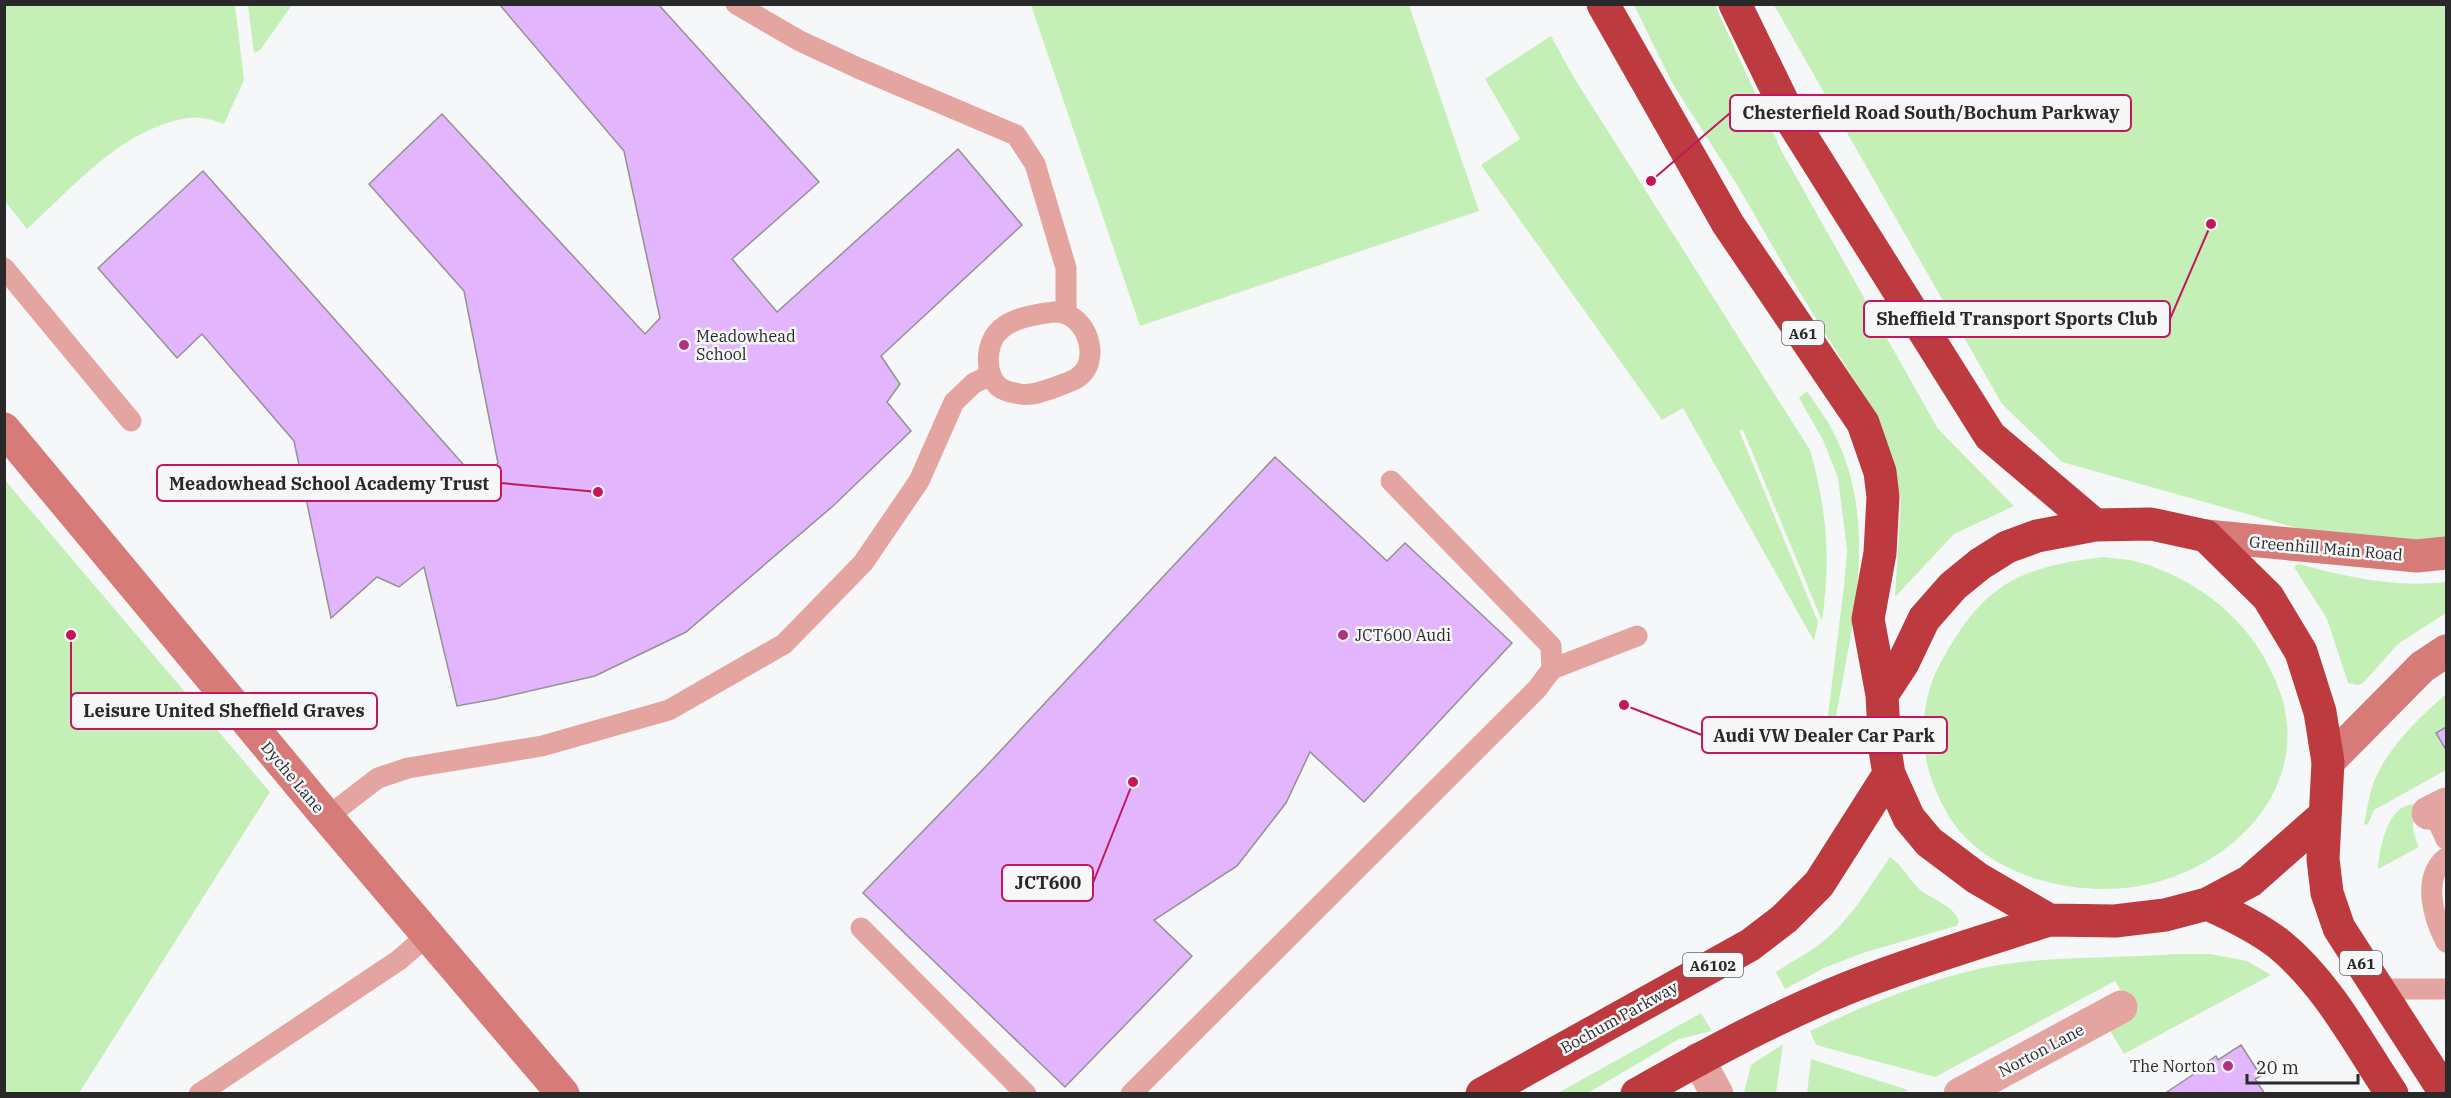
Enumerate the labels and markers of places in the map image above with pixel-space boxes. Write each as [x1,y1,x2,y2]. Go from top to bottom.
callout: Chesterfield Road South/Bochum Parkway [1730,95,2131,131]
callout: Sheffield Transport Sports Club [1864,301,2170,337]
place label: Meadowhead School [696,326,796,364]
marker: Meadowhead School [677,338,691,352]
callout: Meadowhead School Academy Trust [157,465,501,501]
place label: JCT600 Audi [1355,625,1451,645]
marker: JCT600 Audi [1336,628,1350,642]
callout: Leisure United Sheffield Graves [71,693,377,729]
callout: Audi VW Dealer Car Park [1702,717,1947,753]
callout: JCT600 [1002,865,1093,901]
place label: The Norton [2130,1056,2216,1076]
marker: The Norton [2221,1059,2235,1073]

